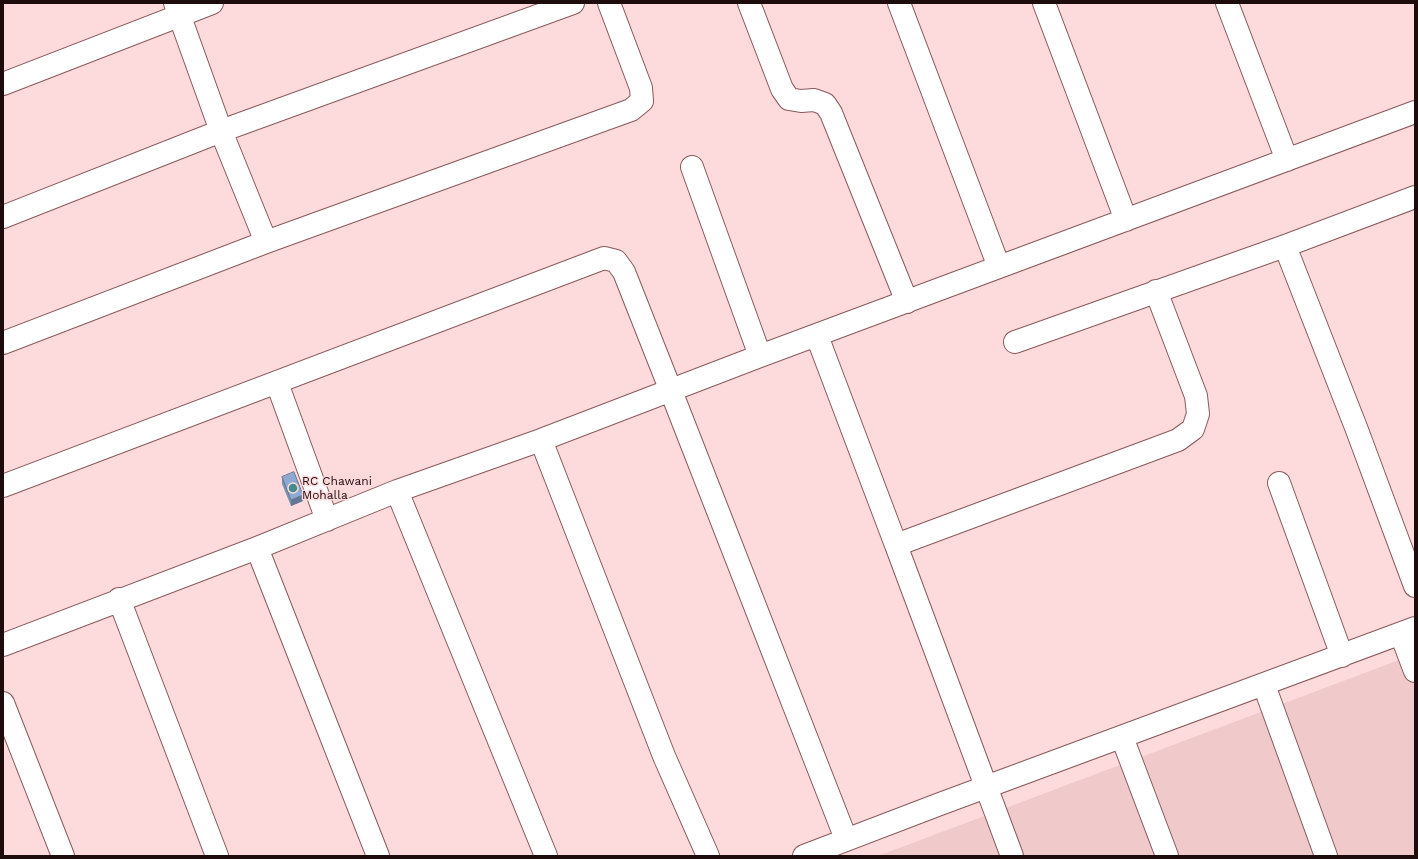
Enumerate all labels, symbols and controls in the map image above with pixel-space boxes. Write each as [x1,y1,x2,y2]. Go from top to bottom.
place label: RC Chawani Mohalla [302,474,372,502]
marker: RC Chawani Mohalla [287,482,299,494]

